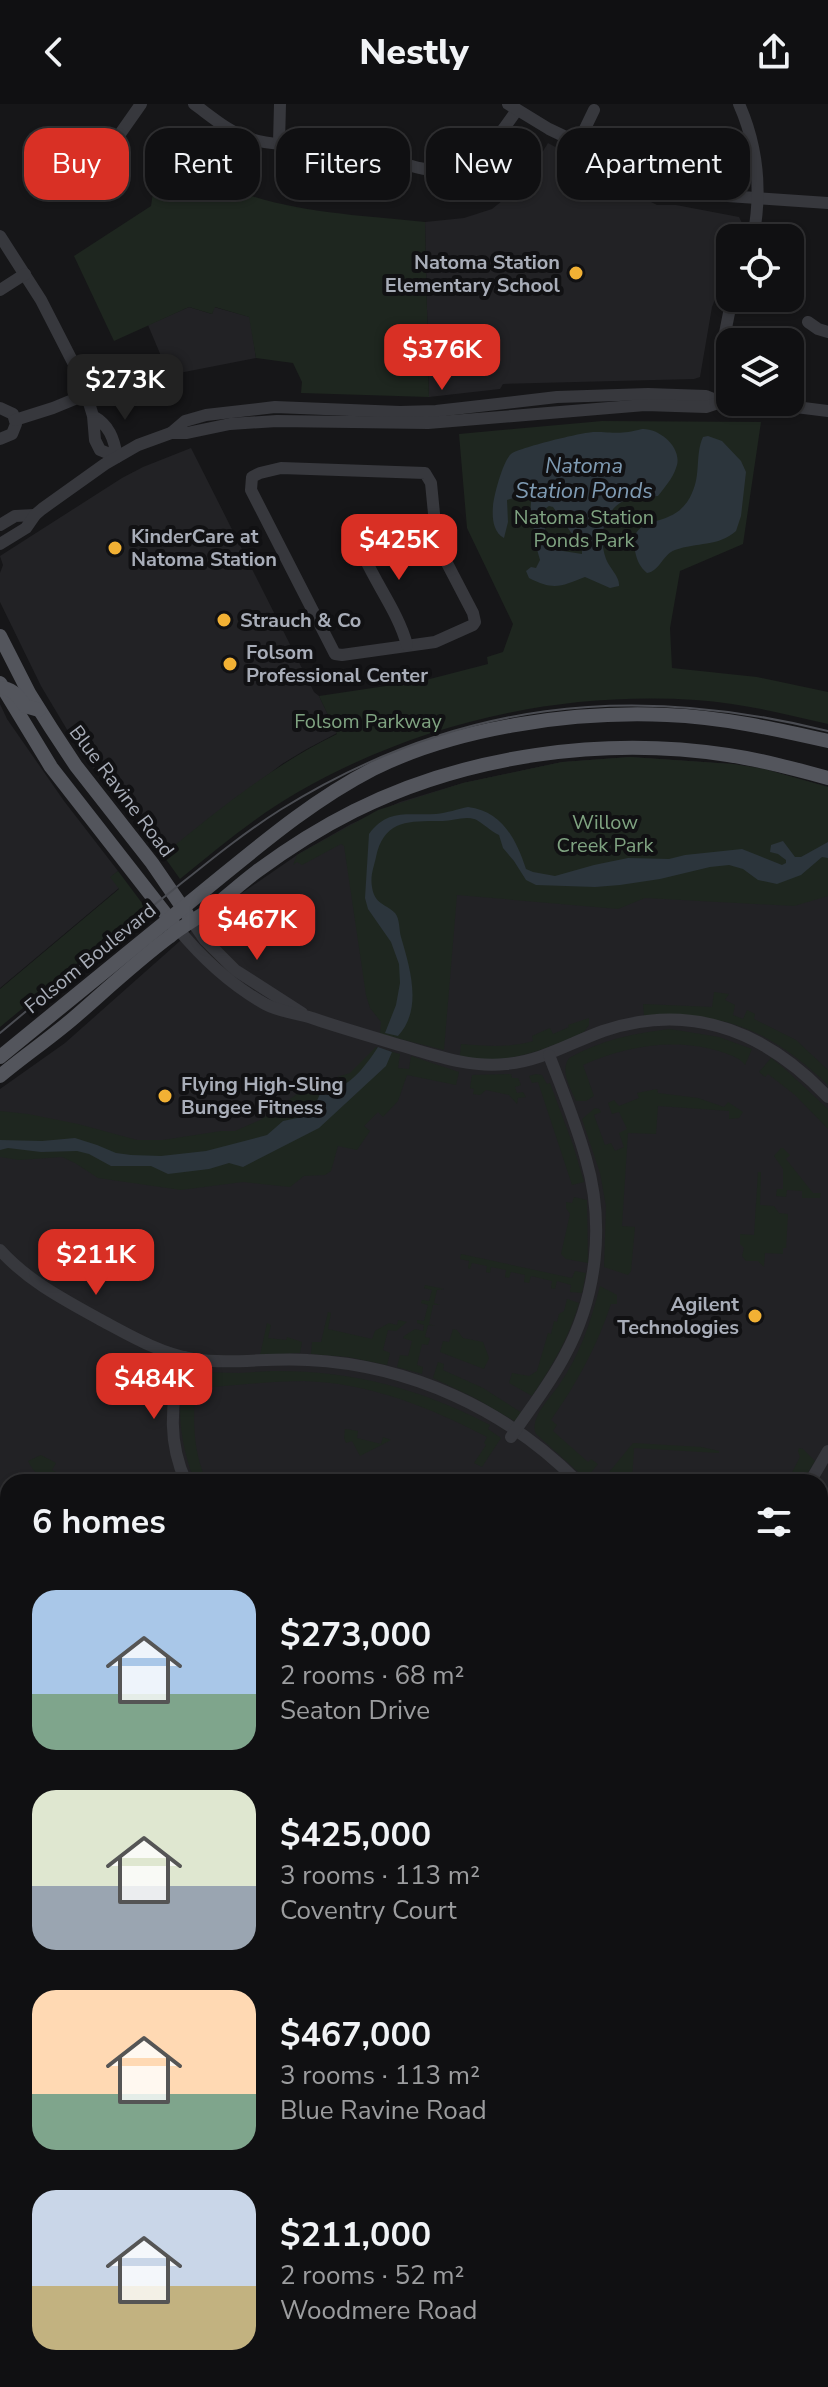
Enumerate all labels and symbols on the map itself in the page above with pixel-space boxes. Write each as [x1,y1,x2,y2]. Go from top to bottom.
place label: Natoma Station Elementary School [385,249,561,299]
marker: Natoma Station Elementary School [567,264,585,282]
pin: $376K [386,324,498,392]
pin: $273K [69,354,181,422]
water label: Natoma Station Ponds [515,451,653,506]
park label: Natoma Station Ponds Park [514,504,654,554]
pin: $425K [343,514,455,582]
place label: KinderCare at Natoma Station [131,523,277,573]
marker: KinderCare at Natoma Station [106,539,124,557]
place label: Strauch & Co [240,607,361,634]
marker: Strauch & Co [215,611,233,629]
place label: Folsom Professional Center [246,639,428,689]
marker: Folsom Professional Center [221,655,239,673]
park label: Folsom Parkway [294,708,442,735]
street label: Blue Ravine Road [63,720,180,863]
park label: Willow Creek Park [557,809,654,859]
pin: $467K [201,894,313,962]
street label: Folsom Boulevard [19,897,162,1020]
place label: Flying High-Sling Bungee Fitness [181,1071,344,1121]
marker: Flying High-Sling Bungee Fitness [156,1087,174,1105]
pin: $211K [40,1229,152,1297]
place label: Agilent Technologies [617,1291,739,1341]
marker: Agilent Technologies [746,1307,764,1325]
pin: $484K [98,1353,210,1421]

